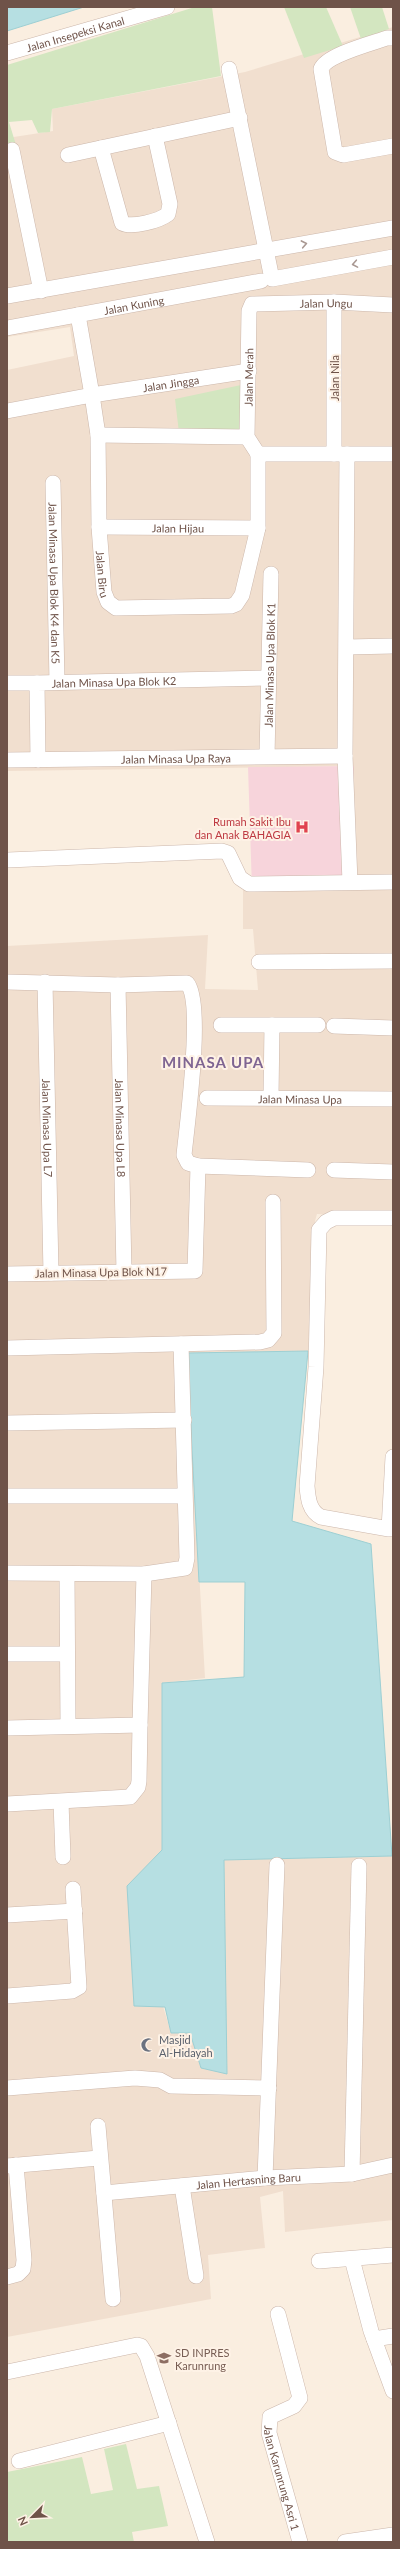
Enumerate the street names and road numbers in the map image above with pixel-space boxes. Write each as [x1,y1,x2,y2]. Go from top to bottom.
street label: Jalan Insepeksi Kanal [25,13,126,54]
street label: Jalan Kuning [103,293,165,316]
street label: Jalan Ungu [299,295,353,309]
street label: Jalan Merah [241,348,255,407]
street label: Jalan Nila [328,355,341,401]
street label: Jalan Jingga [142,372,200,394]
street label: Jalan Minasa Upa Blok K4 dan K5 [47,502,63,664]
street label: Jalan Hijau [152,521,204,534]
street label: Jalan Biru [94,550,112,599]
street label: Jalan Minasa Upa Blok K1 [261,602,277,728]
street label: Jalan Minasa Upa Blok K2 [51,673,176,689]
street label: Jalan Minasa Upa Raya [121,751,231,765]
street label: Jalan Minasa Upa L7 [40,1078,56,1178]
street label: Jalan Minasa Upa L8 [113,1078,129,1178]
street label: Jalan Minasa Upa [258,1092,342,1105]
street label: Jalan Minasa Upa Blok N17 [35,1264,167,1280]
street label: Jalan Hertasning Baru [195,2170,301,2191]
street label: Jalan Karunrung Asri 1 [262,2425,303,2532]

